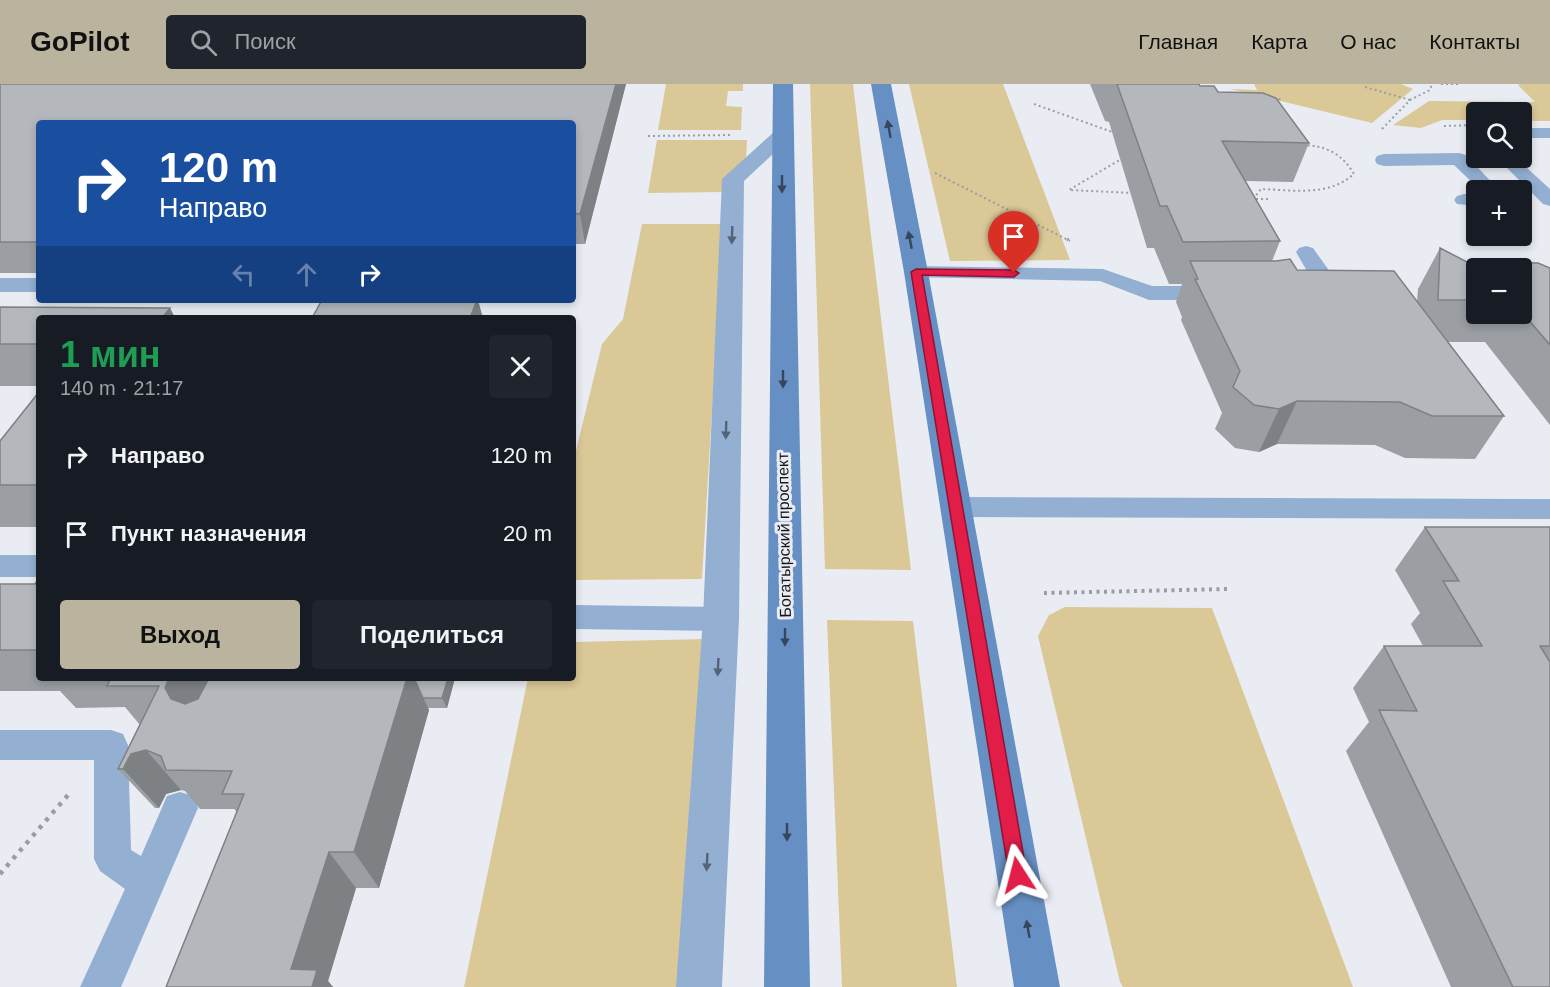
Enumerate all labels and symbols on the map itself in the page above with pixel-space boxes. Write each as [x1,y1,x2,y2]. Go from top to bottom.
one-way arrow [884,119,893,138]
one-way arrow [777,175,787,194]
pin [988,211,1039,273]
one-way arrow [727,226,736,245]
one-way arrow [905,231,914,250]
one-way arrow [778,370,788,389]
one-way arrow [721,421,730,440]
street label: Богатырский проспект [774,452,794,618]
one-way arrow [780,628,790,647]
one-way arrow [713,657,723,676]
one-way arrow [782,823,791,842]
position arrow [986,843,1050,907]
one-way arrow [702,852,711,871]
one-way arrow [1023,920,1032,939]

